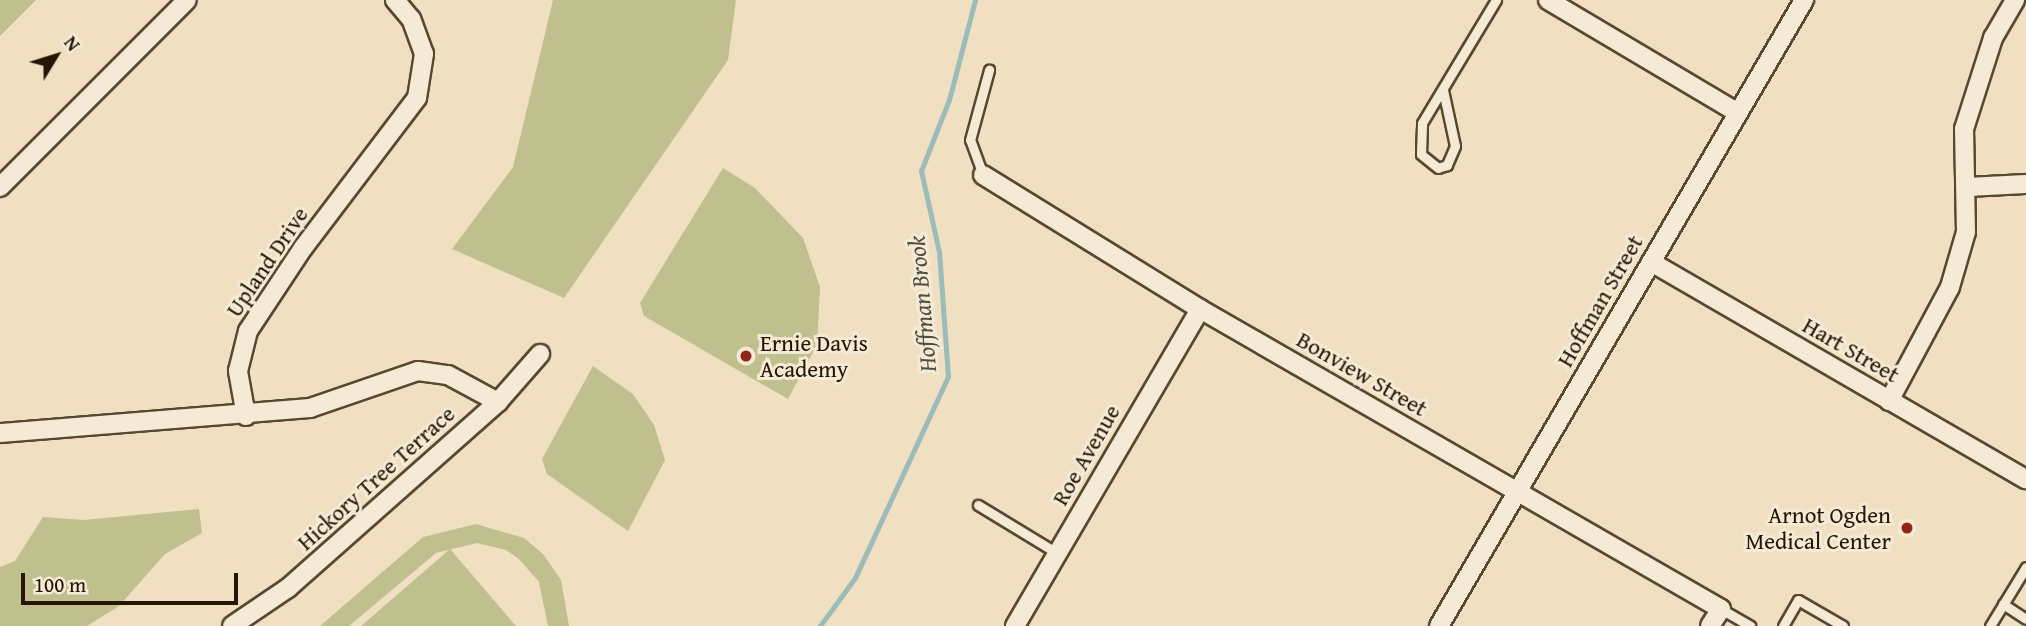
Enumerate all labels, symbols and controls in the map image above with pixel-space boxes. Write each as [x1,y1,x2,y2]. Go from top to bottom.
north arrow [21,21,91,91]
text: N [58,29,87,57]
street label: Upland Drive [220,202,314,322]
street label: Hoffman Street [1551,230,1649,372]
water label: Hoffman Brook [902,235,942,373]
street label: Hart Street [1798,311,1904,389]
street label: Bonview Street [1292,326,1432,422]
place label: Ernie Davis Academy [760,329,868,383]
marker: Ernie Davis Academy [738,348,754,364]
street label: Hickory Tree Terrace [291,400,461,556]
street label: Roe Avenue [1046,400,1126,510]
place label: Arnot Ogden Medical Center [1745,501,1891,555]
marker: Arnot Ogden Medical Center [1897,518,1917,538]
scale bar [24,560,242,604]
text: 100 m [34,569,86,600]

